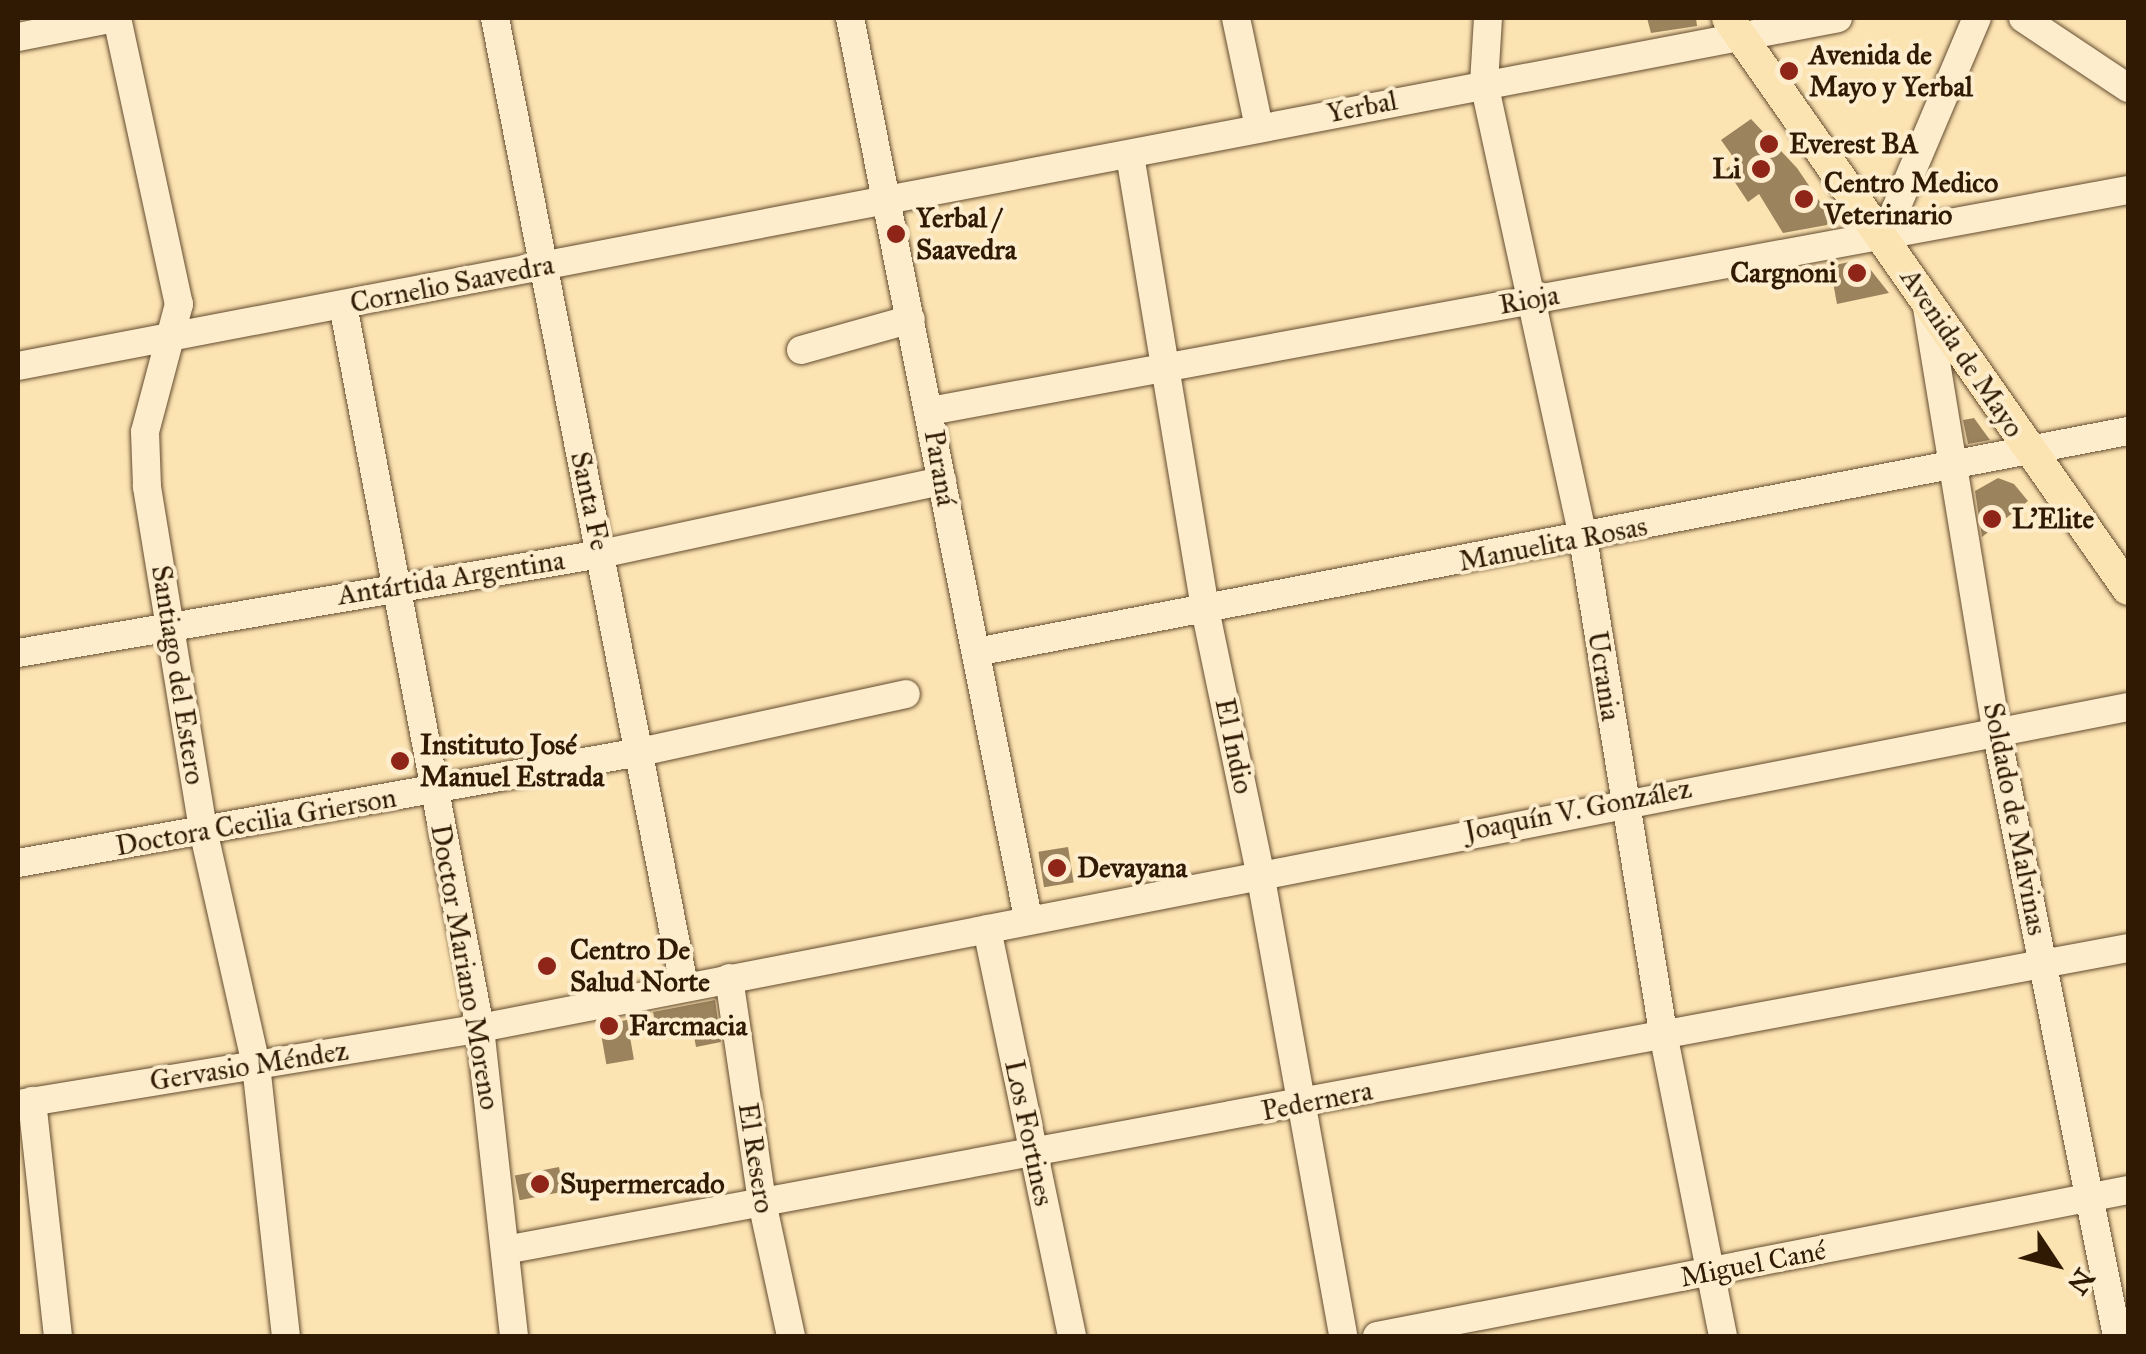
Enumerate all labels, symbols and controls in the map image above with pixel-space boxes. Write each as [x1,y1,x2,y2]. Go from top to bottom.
place label: Avenida de Mayo y Yerbal [1809,38,1973,104]
marker: Avenida de Mayo y Yerbal [1778,60,1800,82]
street label: Yerbal [1324,84,1400,130]
place label: Everest BA [1789,127,1919,161]
marker: Everest BA [1758,133,1780,155]
place label: Li [1713,152,1741,186]
marker: Li [1750,158,1772,180]
place label: Centro Medico Veterinario [1824,166,1998,232]
marker: Centro Medico Veterinario [1793,188,1815,210]
place label: Yerbal / Saavedra [916,201,1017,267]
marker: Yerbal / Saavedra [885,223,907,245]
street label: Cornelio Saavedra [347,248,557,320]
place label: Cargnoni [1730,256,1837,290]
marker: Cargnoni [1846,262,1868,284]
street label: Avenida de Mayo [1893,262,2031,444]
street label: Rioja [1496,278,1562,322]
street label: Paraná [917,427,963,509]
street label: Santa Fe [563,449,617,553]
place label: L'Elite [2012,502,2094,536]
marker: L'Elite [1981,508,2003,530]
street label: Manuelita Rosas [1456,509,1650,579]
street label: Antártida Argentina [335,543,567,613]
street label: Santiago del Estero [144,563,212,787]
street label: Ucrania [1580,629,1628,723]
street label: El Indio [1208,695,1260,797]
street label: Soldado de Malvinas [1976,700,2054,938]
place label: Instituto José Manuel Estrada [420,728,604,794]
marker: Instituto José Manuel Estrada [389,750,411,772]
street label: Joaquín V. González [1462,772,1694,848]
street label: Doctora Cecilia Grierson [113,781,399,863]
street label: Doctor Mariano Moreno [423,822,507,1112]
place label: Devayana [1077,851,1187,885]
marker: Devayana [1046,857,1068,879]
place label: Centro De Salud Norte [570,933,710,999]
marker: Centro De Salud Norte [534,953,560,979]
place label: Farcmacia [629,1009,747,1043]
marker: Farcmacia [598,1015,620,1037]
street label: Gervasio Méndez [147,1034,351,1098]
street label: Los Fortines [997,1057,1061,1209]
street label: Pedernera [1259,1074,1375,1128]
street label: El Resero [731,1100,781,1216]
place label: Supermercado [560,1167,725,1201]
marker: Supermercado [529,1173,551,1195]
north arrow [2006,1214,2106,1314]
street label: Miguel Cané [1677,1233,1829,1295]
text: N [2060,1262,2102,1301]

